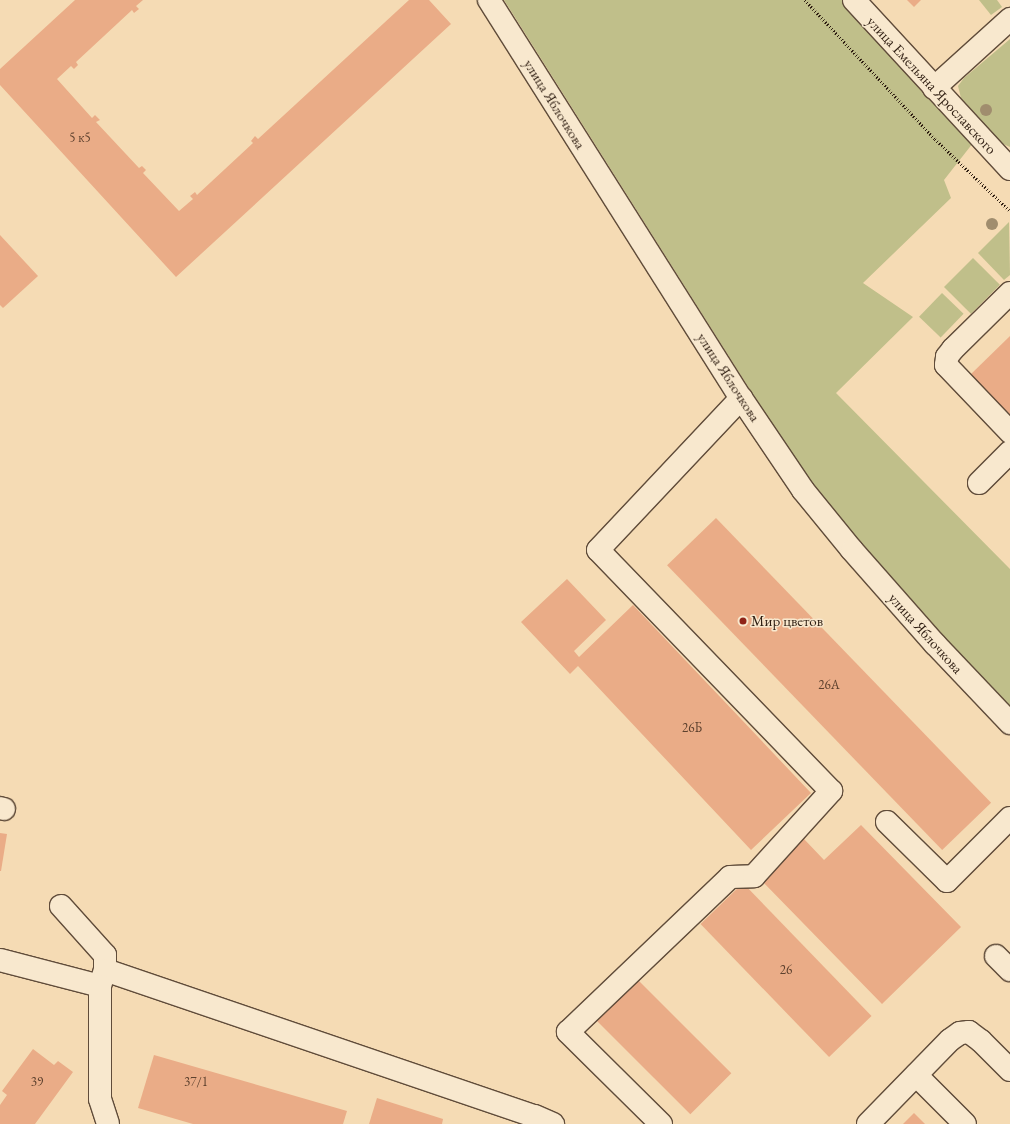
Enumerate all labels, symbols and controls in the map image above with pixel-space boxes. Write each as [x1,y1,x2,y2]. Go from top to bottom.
street label: улица Емельяна Ярославского [863,12,1001,158]
street label: улица Яблочкова [520,56,590,152]
house number: 5 к5 [69,130,91,146]
street label: улица Яблочкова [694,329,764,425]
street label: улица Яблочкова [885,589,967,677]
place label: Мир цветов [751,612,823,630]
marker: Мир цветов [738,616,748,626]
house number: 26А [818,677,840,693]
house number: 26Б [682,720,702,736]
house number: 26 [780,962,792,978]
house number: 39 [31,1074,43,1090]
house number: 37/1 [184,1074,208,1090]

